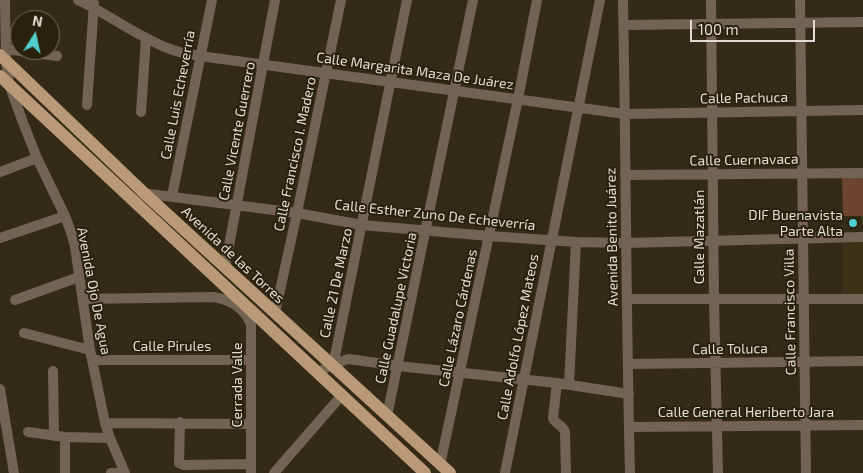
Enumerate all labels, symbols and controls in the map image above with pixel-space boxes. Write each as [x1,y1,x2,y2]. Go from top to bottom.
north arrow [10,10,60,60]
scale bar [693,10,818,42]
text: N [31,11,44,30]
text: 100 m [698,20,739,38]
street label: Calle Luis Echeverría [157,29,199,161]
street label: Calle Margarita Maza De Juárez [315,49,515,93]
street label: Calle Vicente Guerrero [215,60,259,202]
street label: Calle Francisco I. Madero [270,75,320,233]
street label: Calle Pachuca [700,89,788,107]
street label: Calle Cuernavaca [689,151,799,169]
street label: Avenida Benito Juárez [602,168,622,306]
street label: Calle Mazatlán [691,190,707,284]
street label: Calle Esther Zuno De Echeverría [334,196,536,234]
street label: Avenida de las Torres [178,203,288,307]
place label: DIF Buenavista Parte Alta [748,207,843,240]
marker: DIF Buenavista Parte Alta [847,217,859,229]
street label: Avenida Ojo De Agua [73,226,115,356]
street label: Calle 21 De Marzo [316,227,356,339]
street label: Calle Guadalupe Victoria [372,231,420,385]
street label: Calle Lázaro Cárdenas [435,248,481,388]
street label: Calle Francisco Villa [780,249,800,375]
street label: Calle Adolfo López Mateos [494,253,542,421]
street label: Calle Pirules [133,338,211,354]
street label: Calle Toluca [692,340,768,358]
street label: Cerrada Valle [229,343,245,427]
street label: Calle General Heriberto Jara [658,404,834,420]

